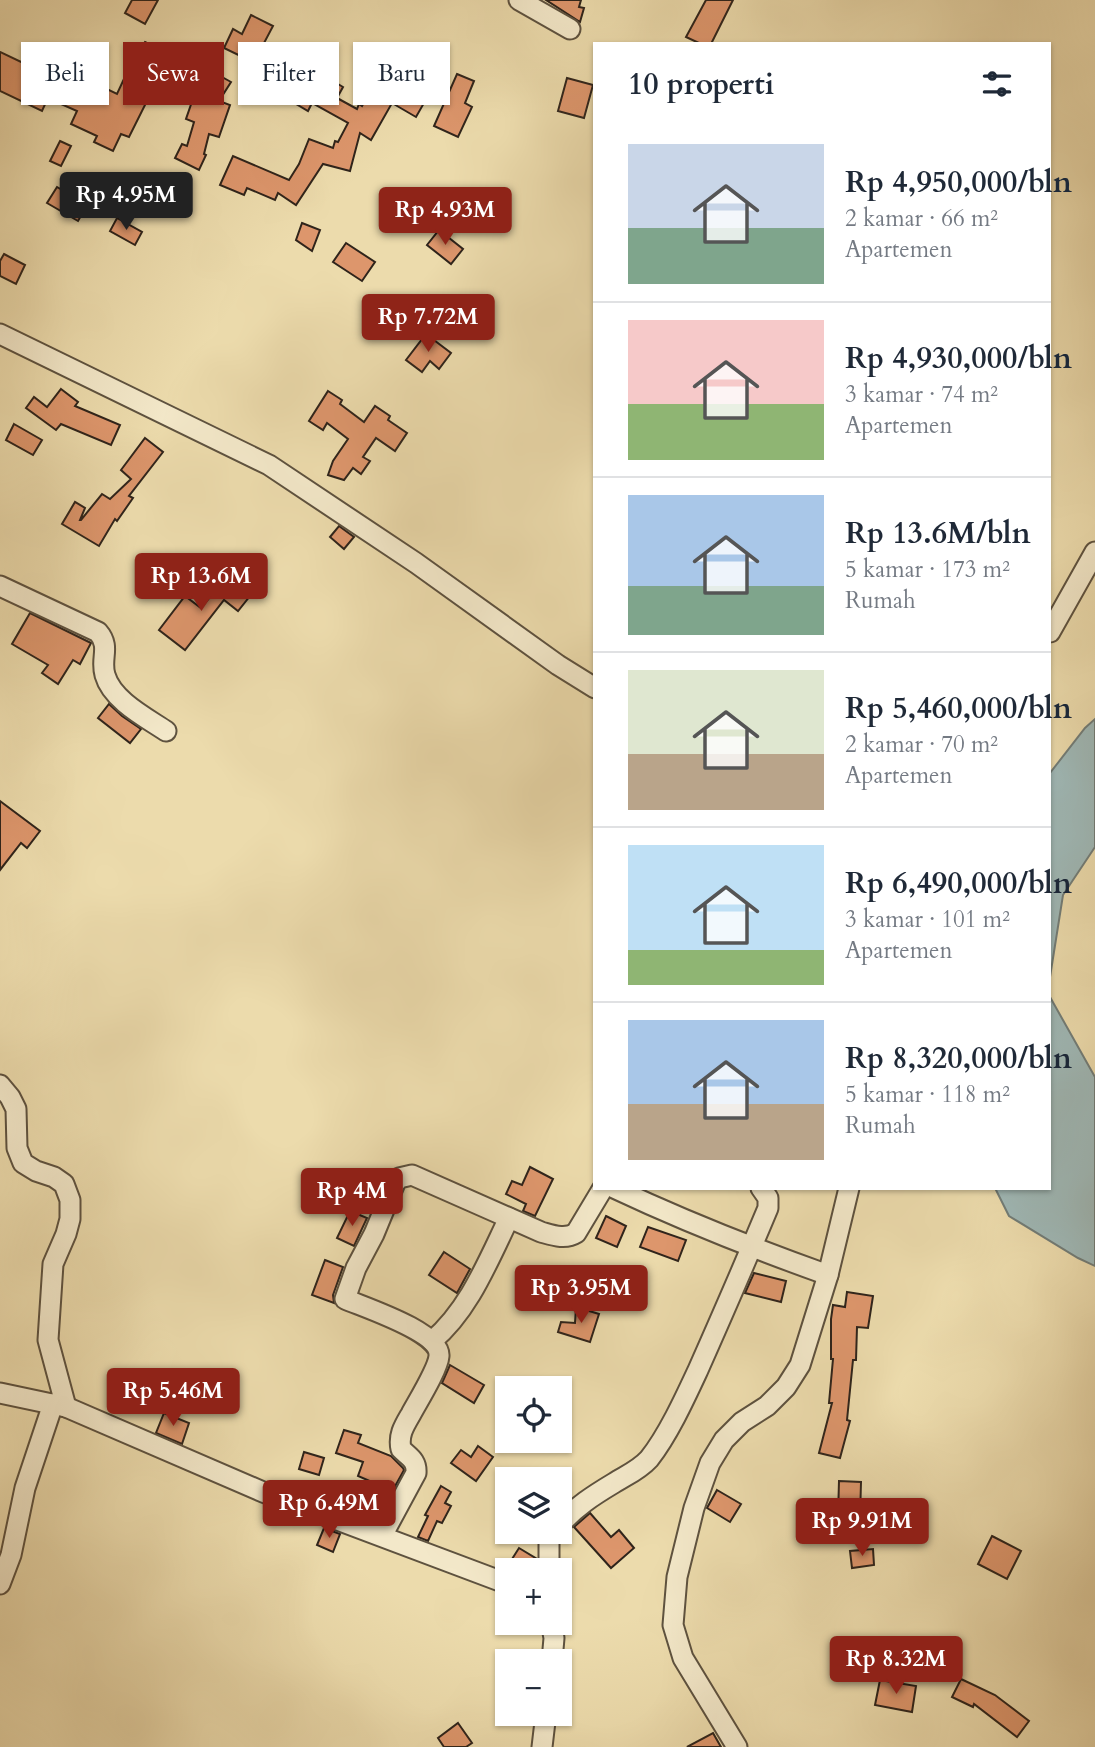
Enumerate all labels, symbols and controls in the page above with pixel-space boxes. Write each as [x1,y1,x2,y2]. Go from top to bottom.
chip: Beli [21,42,109,105]
chip: Sewa [123,42,224,105]
chip: Filter [238,42,339,105]
chip: Baru [353,42,450,105]
text: 10 properti [628,64,774,105]
icon: filters [978,65,1016,103]
text: Rp 4,950,000/bln [845,162,1072,203]
icon: home [684,172,768,256]
pin: Rp 4.95M [54,173,198,232]
text: Rp 4.95M [76,179,176,210]
pin: Rp 4.93M [373,188,517,247]
text: Rp 4.93M [395,194,495,225]
text: 2 kamar · 66 m² [845,203,998,234]
text: Apartemen [845,234,953,265]
pin: Rp 7.72M [356,294,500,354]
text: Rp 7.72M [378,301,478,332]
text: Rp 4,930,000/bln [845,338,1072,379]
icon: home [684,348,768,432]
text: 3 kamar · 74 m² [845,379,998,410]
text: Apartemen [845,410,953,441]
text: Rp 13.6M/bln [845,513,1031,554]
icon: home [684,523,768,607]
pin: Rp 13.6M [129,554,273,613]
text: 5 kamar · 173 m² [845,554,1010,585]
text: Rp 13.6M [151,560,251,591]
text: Rumah [845,585,916,616]
text: Rp 5,460,000/bln [845,688,1072,729]
icon: home [684,698,768,782]
text: 2 kamar · 70 m² [845,729,998,760]
text: Apartemen [845,760,953,791]
text: Rp 6,490,000/bln [845,863,1072,904]
icon: home [684,873,768,957]
text: 3 kamar · 101 m² [845,904,1010,935]
text: Apartemen [845,935,953,966]
text: Rp 8,320,000/bln [845,1038,1072,1079]
icon: home [684,1048,768,1132]
text: 5 kamar · 118 m² [845,1079,1010,1110]
text: Rumah [845,1110,916,1141]
pin: Rp 4M [303,1168,401,1228]
text: Rp 4M [317,1175,387,1206]
pin: Rp 3.95M [509,1266,653,1325]
text: Rp 3.95M [531,1272,631,1303]
pin: Rp 5.46M [101,1368,245,1428]
text: Rp 5.46M [123,1375,223,1406]
map controls [495,1376,572,1726]
button: locate [495,1376,572,1453]
button: layers [495,1467,572,1544]
pin: Rp 6.49M [257,1480,401,1540]
text: Rp 6.49M [279,1487,379,1518]
pin: Rp 9.91M [790,1498,934,1558]
text: Rp 9.91M [812,1505,912,1536]
button: + [495,1558,572,1635]
pin: Rp 8.32M [824,1636,968,1696]
text: Rp 8.32M [846,1643,946,1674]
button: − [495,1649,572,1726]

